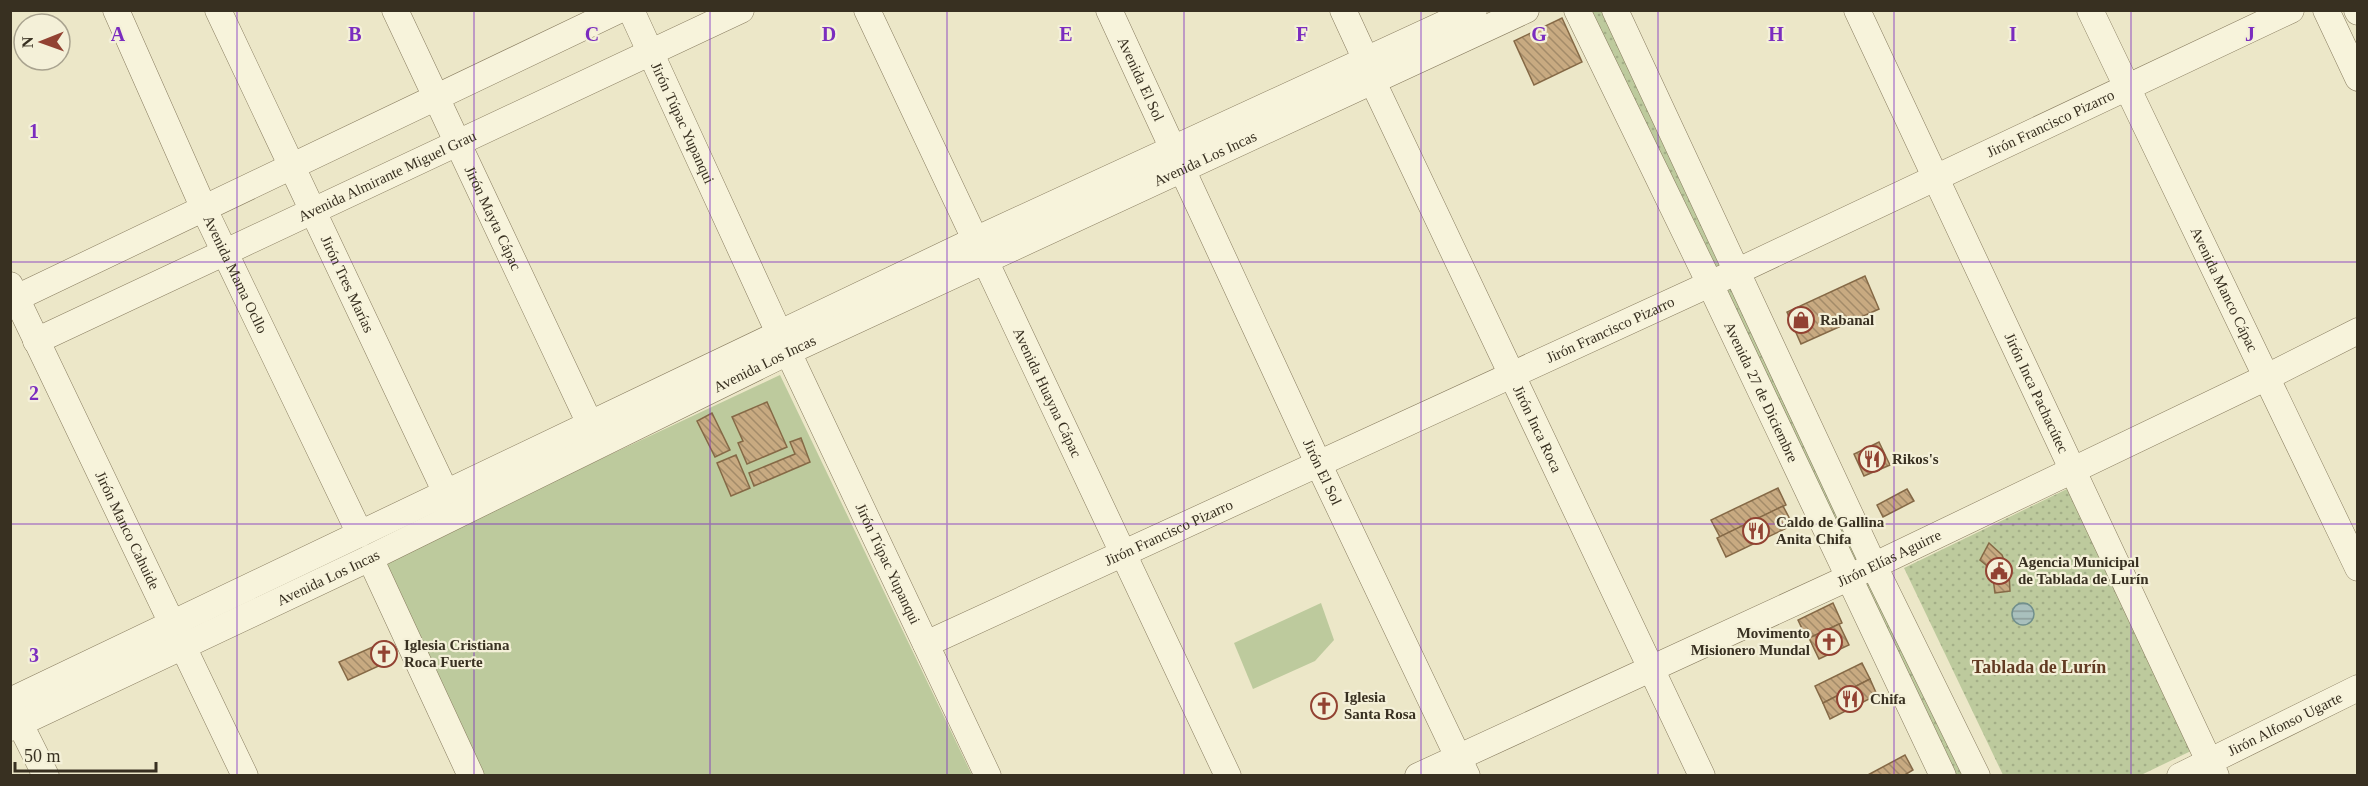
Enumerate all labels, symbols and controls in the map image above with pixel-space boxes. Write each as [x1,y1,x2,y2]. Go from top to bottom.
north arrow [12,12,72,72]
text: A [111,23,126,45]
text: B [348,23,362,45]
text: C [585,23,599,45]
text: D [822,23,836,45]
text: E [1059,23,1073,45]
text: F [1296,23,1308,45]
text: G [1531,23,1547,45]
text: H [1768,23,1784,45]
text: I [2009,23,2017,45]
text: J [2245,23,2255,45]
street label: Avenida El Sol [1115,35,1167,124]
text: N [19,36,36,48]
street label: Jirón Túpac Yupanqui [648,60,717,186]
street label: Jirón Francisco Pizarro [1984,87,2117,161]
text: 1 [29,120,39,142]
street label: Avenida Almirante Miguel Grau [296,127,479,225]
street label: Avenida Los Incas [1151,128,1259,189]
street label: Jirón Mayta Cápac [462,163,525,273]
street label: Avenida Mama Ocllo [200,213,270,336]
street label: Avenida Manco Cápac [2187,224,2261,355]
street label: Jirón Tres Marías [318,233,377,335]
street label: Jirón Francisco Pizarro [1544,293,1677,366]
shop icon: Rabanal [1786,305,1816,335]
place label: Rabanal [1820,312,1874,328]
street label: Avenida 27 de Diciembre [1721,319,1801,465]
street label: Avenida Huayna Cápac [1010,325,1085,460]
street label: Jirón Inca Pachacútec [2001,330,2072,456]
street label: Avenida Los Incas [711,332,818,395]
text: 2 [29,382,39,404]
street label: Jirón Inca Roca [1510,383,1565,475]
street label: Jirón El Sol [1300,437,1345,508]
restaurant icon: Rikos's [1857,444,1887,474]
place label: Rikos's [1892,451,1939,467]
street label: Jirón Manco Cahuide [92,469,163,592]
street label: Jirón Francisco Pizarro [1102,496,1235,569]
street label: Jirón Túpac Yupanqui [852,501,923,627]
place label: Caldo de Gallina Anita Chifa [1776,514,1885,547]
restaurant icon: Caldo de Gallina Anita Chifa [1741,516,1771,546]
street label: Jirón Elías Aguirre [1835,526,1944,590]
street label: Avenida Los Incas [274,547,382,609]
place label: Agencia Municipal de Tablada de Lurín [2018,554,2149,587]
public building icon: Agencia Municipal de Tablada de Lurín [1984,556,2014,586]
place label: Movimento Misionero Mundal [1691,625,1810,658]
church icon: Movimento Misionero Mundal [1814,627,1844,657]
place label: Iglesia Cristiana Roca Fuerte [404,637,510,670]
church icon: Iglesia Cristiana Roca Fuerte [369,639,399,669]
text: 3 [29,644,39,666]
district label: Tablada de Lurín [1972,657,2106,677]
restaurant icon: Chifa [1835,684,1865,714]
place label: Iglesia Santa Rosa [1344,689,1417,722]
street label: Jirón Alfonso Ugarte [2225,689,2345,759]
church icon: Iglesia Santa Rosa [1309,691,1339,721]
place label: Chifa [1870,691,1906,707]
scale bar [15,735,156,773]
text: 50 m [24,746,61,766]

